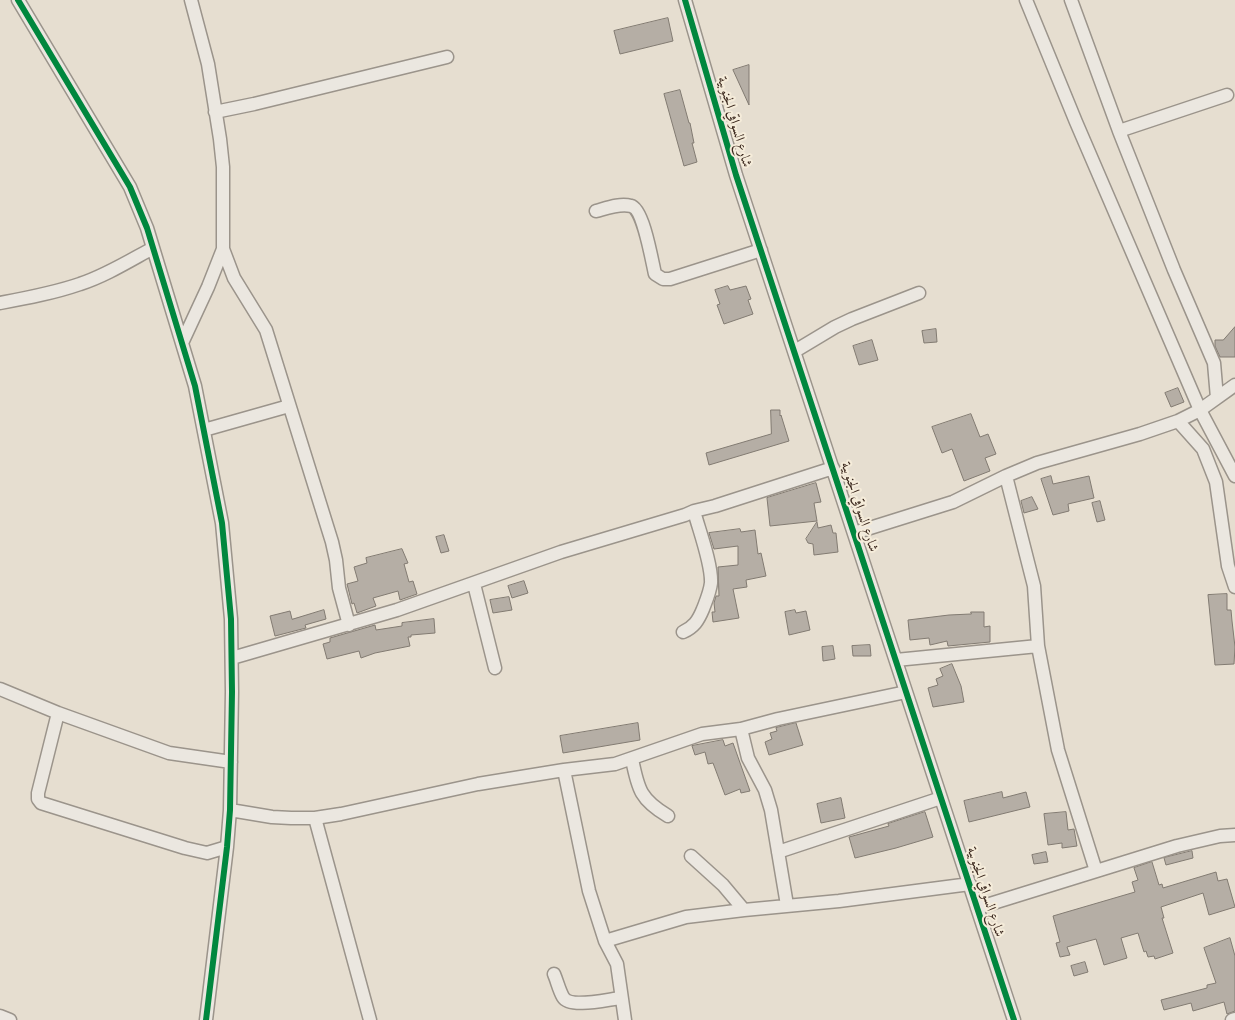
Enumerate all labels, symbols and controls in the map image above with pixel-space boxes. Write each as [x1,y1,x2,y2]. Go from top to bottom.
street label: شارع السواقي الجنوبية [713,75,755,169]
street label: شارع السواقي الجنوبية [837,460,881,554]
street label: شارع السواقي الجنوبية [963,845,1007,939]

